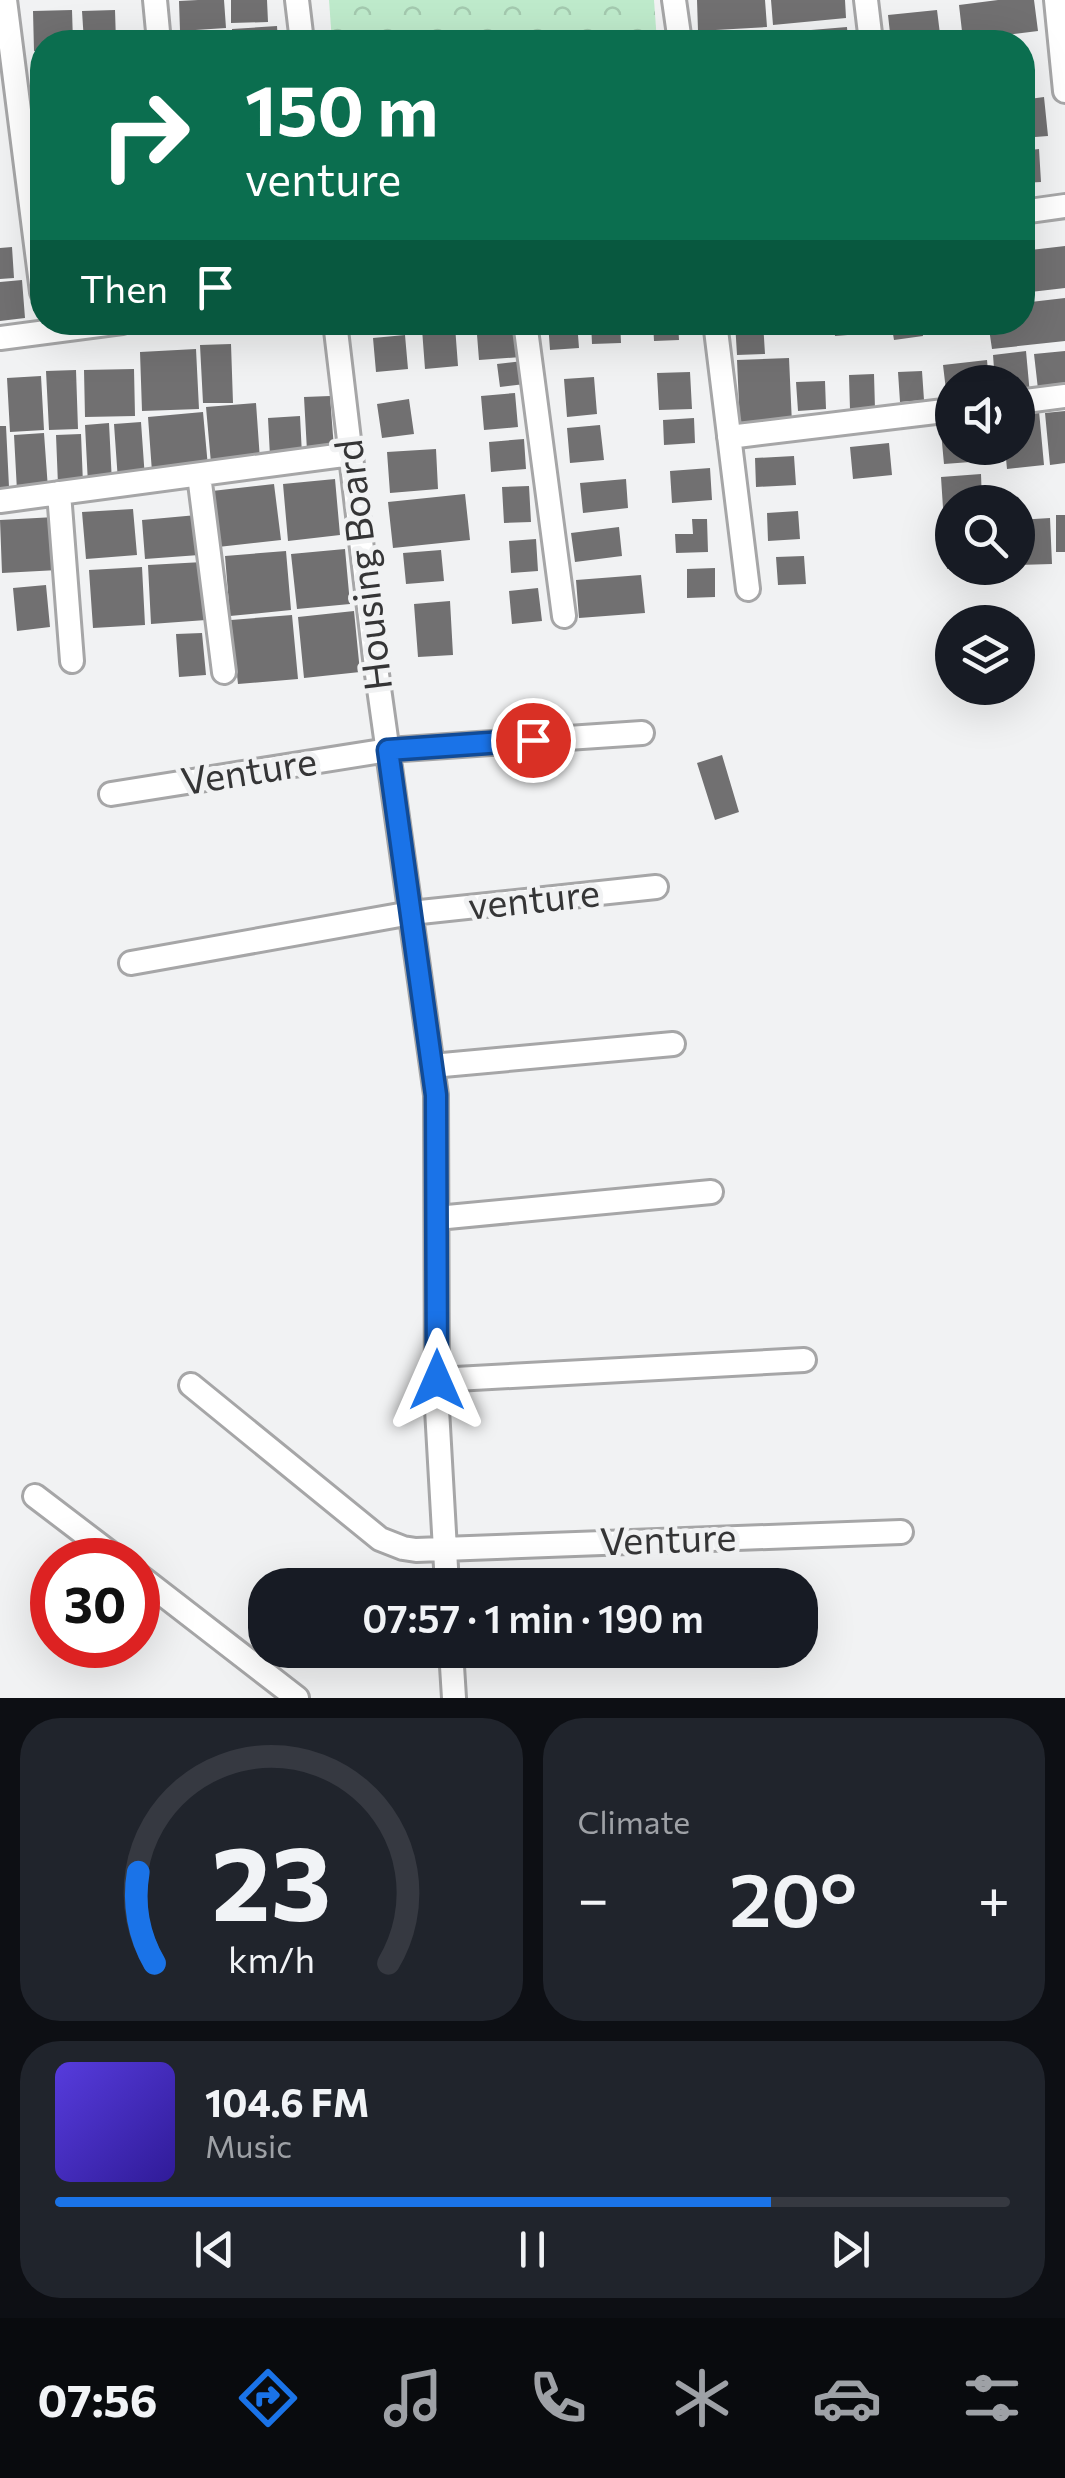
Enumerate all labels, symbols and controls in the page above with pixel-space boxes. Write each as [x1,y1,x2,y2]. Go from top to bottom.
text: 150 m [245,65,438,150]
icon: right [80,70,210,200]
text: venture [245,150,401,205]
icon: arrive [188,260,243,315]
text: Then [80,264,168,311]
map controls [935,365,1035,705]
button: sound [935,365,1035,465]
street label: Housing Board [323,437,400,694]
button: search [935,485,1035,585]
button: layers [935,605,1035,705]
pin [491,698,576,783]
icon: arrive [506,713,561,768]
street label: Venture [177,736,320,803]
street label: venture [466,867,602,928]
position arrow [385,1328,489,1432]
street label: Venture [599,1512,737,1563]
speed limit sign: 30 [30,1538,160,1668]
text: 07:57 · 1 min · 190 m [362,1594,704,1641]
text: Climate [578,1801,690,1841]
text: 23 [211,1815,331,1942]
text: 20° [729,1851,857,1942]
text: − [578,1863,609,1930]
text: + [978,1863,1010,1930]
text: km/h [228,1937,315,1980]
text: 104.6 FM [205,2078,369,2125]
text: Music [205,2125,292,2165]
icon: previous [187,2222,242,2277]
icon: pause [505,2222,560,2277]
icon: next [823,2222,878,2277]
icon: directions [233,2363,303,2433]
icon: music [378,2363,448,2433]
icon: phone [523,2363,593,2433]
icon: climate [667,2363,737,2433]
icon: car [812,2363,882,2433]
icon: filters [957,2363,1027,2433]
text: 07:56 [37,2371,158,2426]

